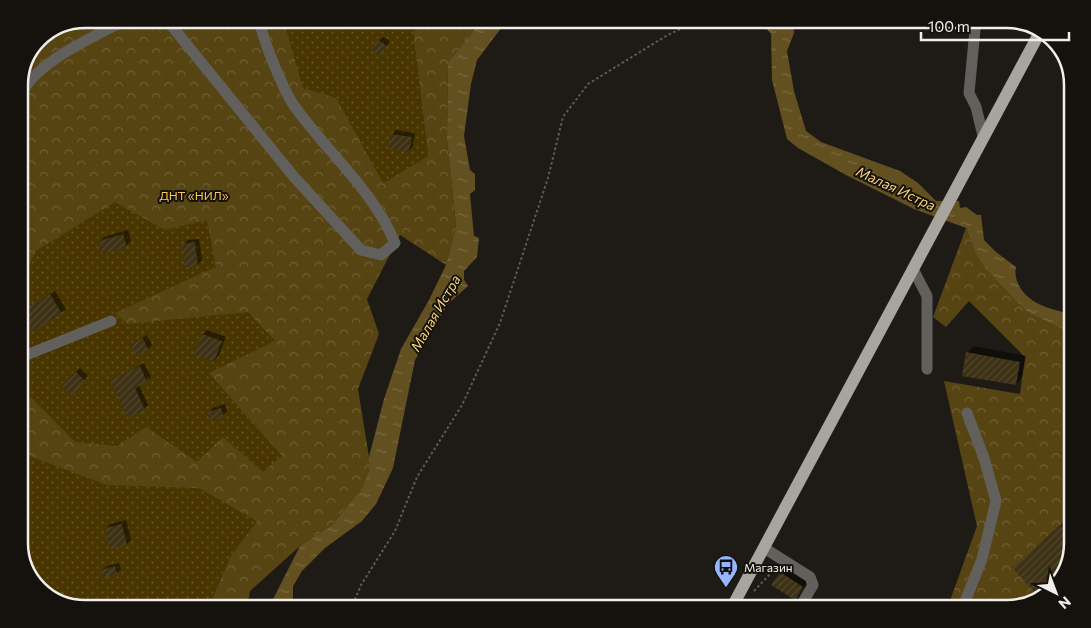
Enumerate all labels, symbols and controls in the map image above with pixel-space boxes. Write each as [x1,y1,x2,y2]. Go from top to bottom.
scale bar [921,10,1068,42]
text: 100 m [928,17,970,35]
water label: Малая Истра [854,162,938,214]
park label: ДНТ «НИЛ» [159,188,229,202]
water label: Малая Истра [406,272,464,354]
bus stop icon: Магазин [713,554,739,588]
place label: Магазин [744,560,793,574]
north arrow [1031,568,1081,618]
text: N [1055,593,1075,613]

